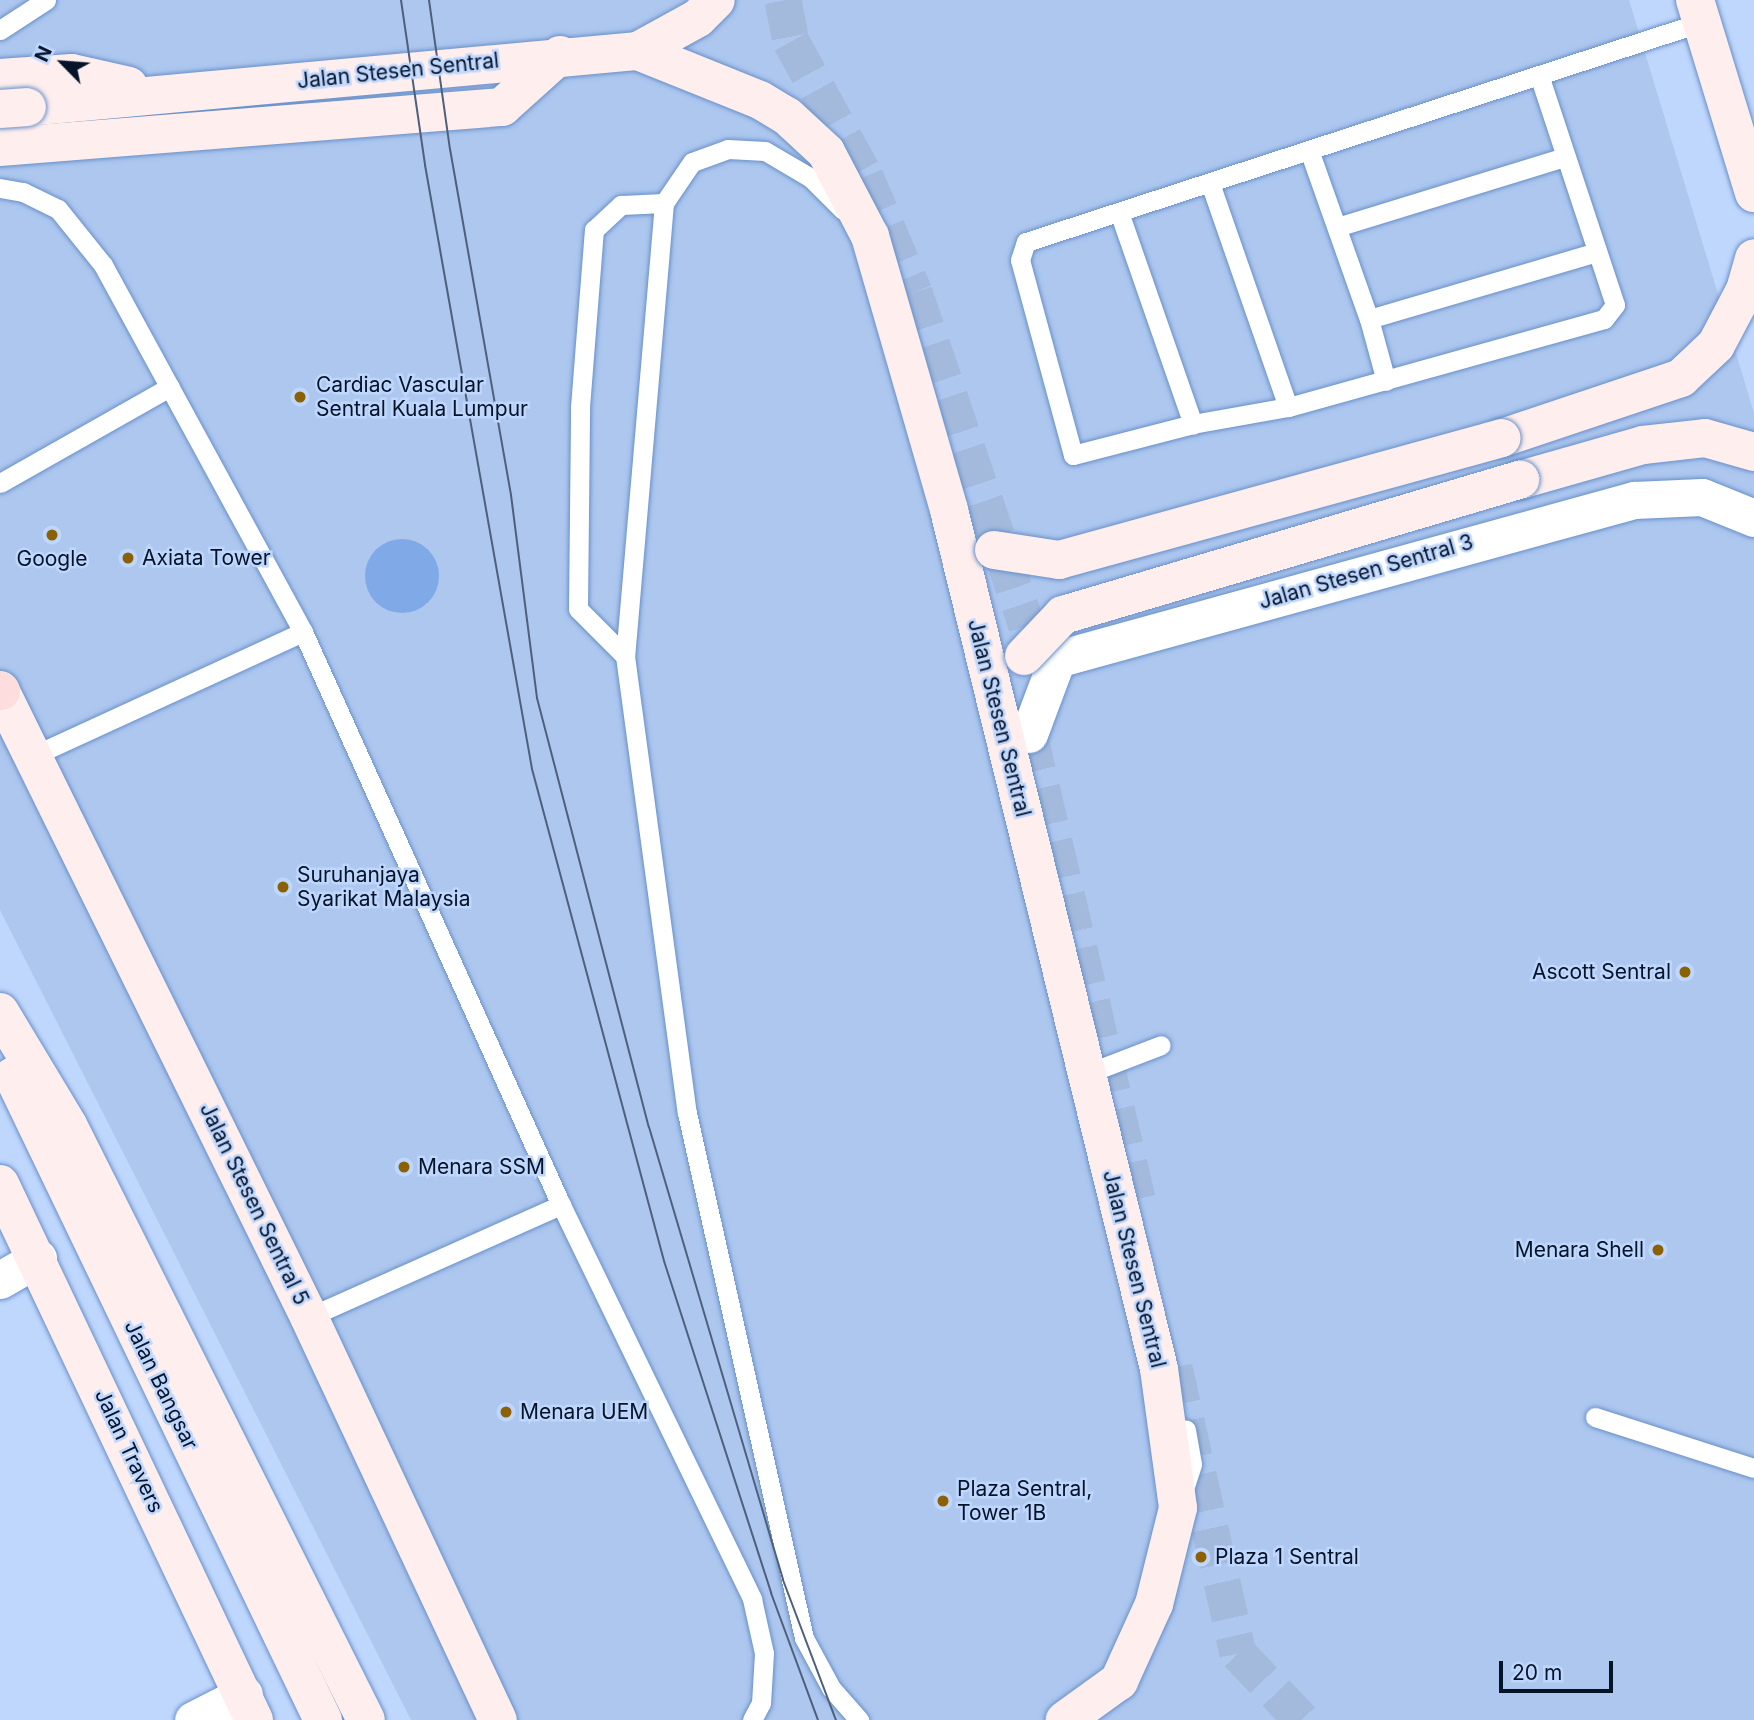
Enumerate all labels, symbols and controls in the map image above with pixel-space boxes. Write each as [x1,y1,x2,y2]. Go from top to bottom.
north arrow [28,28,98,98]
text: N [30,42,57,65]
street label: Jalan Stesen Sentral [296,48,500,94]
place label: Cardiac Vascular Sentral Kuala Lumpur [316,372,528,422]
marker: Cardiac Vascular Sentral Kuala Lumpur [290,387,310,407]
marker: Google [44,527,60,543]
street label: Jalan Stesen Sentral 3 [1256,529,1476,615]
place label: Axiata Tower [142,545,271,571]
place label: Google [16,546,88,572]
marker: Axiata Tower [120,550,136,566]
street label: Jalan Stesen Sentral [962,617,1036,819]
place label: Suruhanjaya Syarikat Malaysia [297,862,470,912]
marker: Suruhanjaya Syarikat Malaysia [275,879,291,895]
place label: Ascott Sentral [1532,959,1671,985]
marker: Ascott Sentral [1677,964,1693,980]
street label: Jalan Stesen Sentral 5 [194,1099,314,1309]
place label: Menara SSM [418,1154,545,1180]
marker: Menara SSM [396,1159,412,1175]
street label: Jalan Stesen Sentral [1097,1168,1171,1370]
place label: Menara Shell [1515,1237,1644,1263]
marker: Menara Shell [1650,1242,1666,1258]
street label: Jalan Bangsar [119,1316,203,1454]
street label: Jalan Travers [89,1385,169,1517]
place label: Menara UEM [520,1399,648,1425]
marker: Menara UEM [498,1404,514,1420]
place label: Plaza Sentral, Tower 1B [957,1476,1092,1526]
marker: Plaza Sentral, Tower 1B [935,1493,951,1509]
place label: Plaza 1 Sentral [1215,1544,1359,1570]
marker: Plaza 1 Sentral [1193,1549,1209,1565]
scale bar [1502,1646,1616,1690]
text: 20 m [1512,1660,1562,1685]

